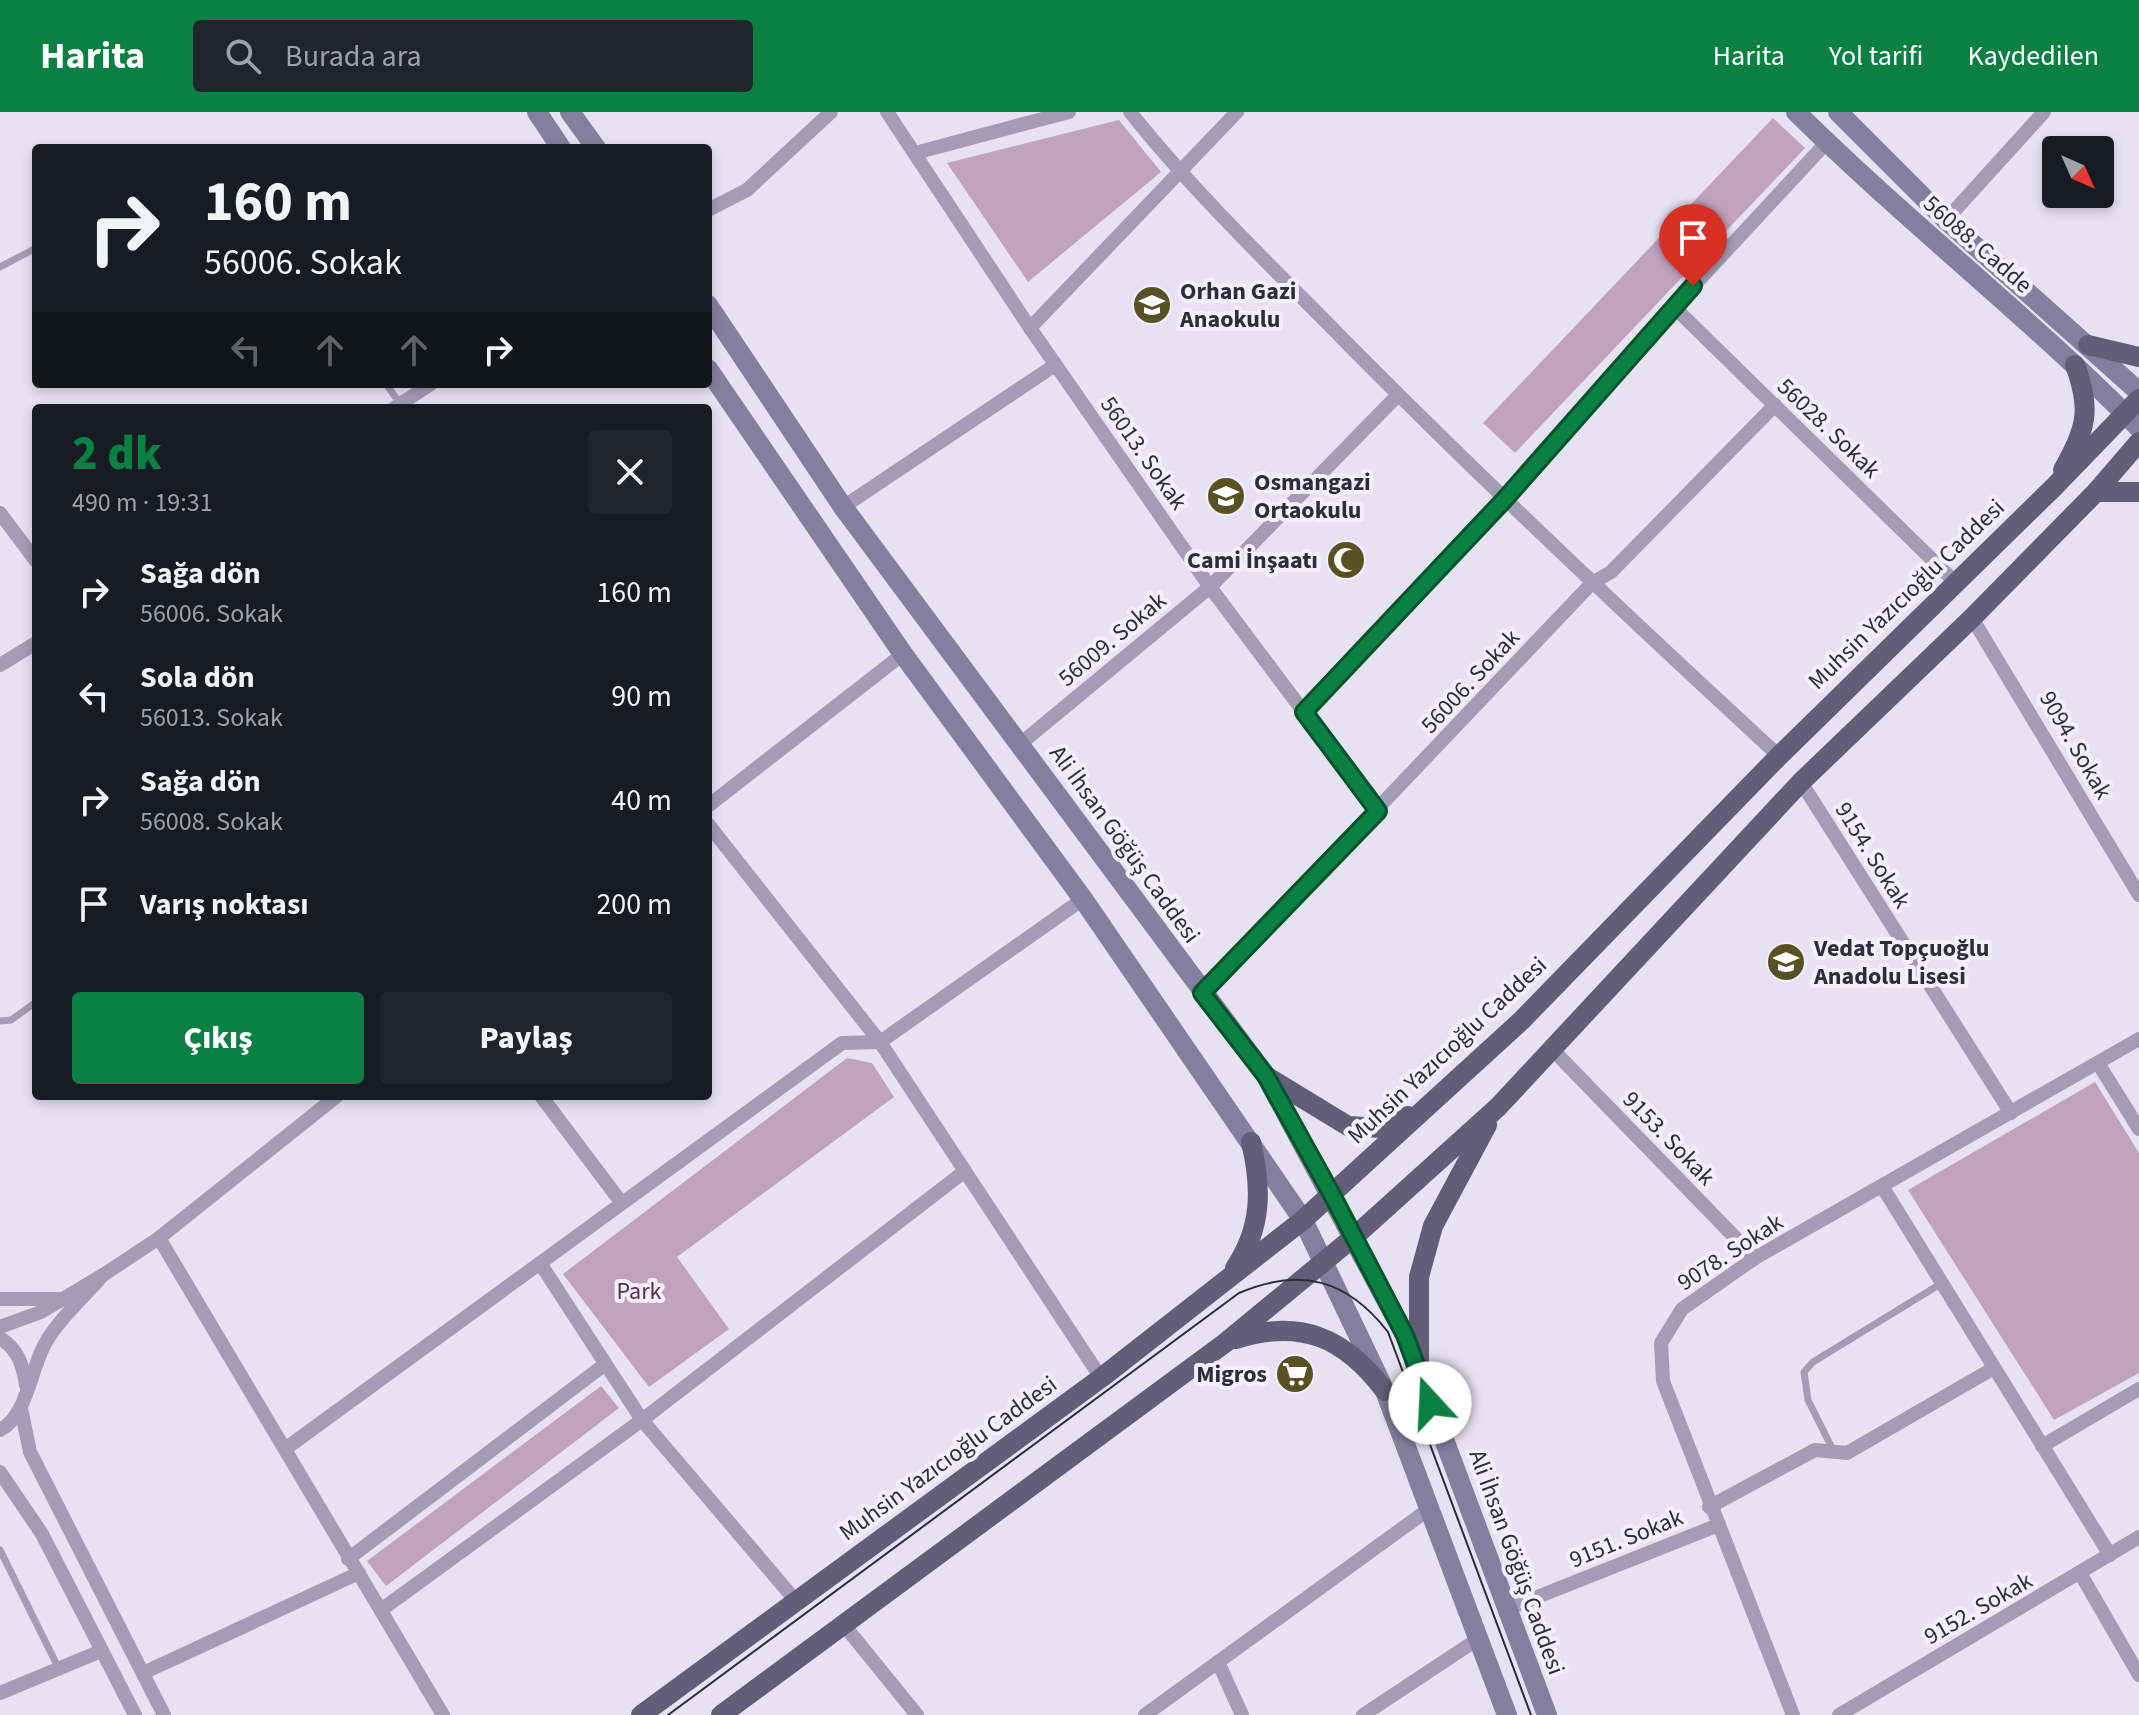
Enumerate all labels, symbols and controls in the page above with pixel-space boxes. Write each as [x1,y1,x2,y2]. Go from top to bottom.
search box [193,20,753,92]
text: Harita [40,29,145,83]
icon: search [221,34,265,78]
text: Burada ara [285,35,422,78]
text: Harita [1713,36,1785,76]
text: Yol tarifi [1829,36,1924,76]
text: Kaydedilen [1968,36,2099,76]
north arrow [2042,136,2114,208]
map controls [2042,136,2114,208]
text: 160 m [204,163,352,242]
icon: right [72,176,176,280]
street label: 56088. Cadde [1915,187,2040,302]
pin [1659,204,1727,286]
icon: arrive [1671,216,1715,260]
text: 56006. Sokak [204,237,402,288]
place label: Orhan Gazi Anaokulu [1179,274,1296,337]
school or university icon: Orhan Gazi Anaokulu [1131,284,1173,326]
icon: left [224,328,268,372]
icon: ahead [308,328,352,372]
icon: ahead [392,328,436,372]
icon: right [476,328,520,372]
street label: 56028. Sokak [1769,370,1888,487]
street label: 56013. Sokak [1091,389,1196,517]
text: 2 dk [72,420,162,488]
button: close [588,430,672,514]
place label: Osmangazi Ortaokulu [1254,465,1371,528]
school or university icon: Osmangazi Ortaokulu [1205,475,1247,517]
text: 490 m · 19:31 [72,484,213,521]
street label: Muhsin Yazıcıoğlu Caddesi [1800,491,2013,698]
mosque icon: Cami İnşaatı [1325,539,1367,581]
place label: Cami İnşaatı [1187,543,1318,578]
text: Sağa dön [140,552,261,595]
icon: right [72,570,116,614]
text: 160 m [596,571,672,614]
street label: 56009. Sokak [1051,584,1174,695]
text: 56006. Sokak [140,595,283,632]
street label: 56006. Sokak [1413,621,1528,741]
text: Sola dön [140,656,255,699]
icon: left [72,674,116,718]
text: 90 m [611,675,672,718]
street label: 9094. Sokak [2030,685,2121,806]
text: 56013. Sokak [140,699,283,736]
street label: Ali İhsan Göğüş Caddesi [1041,738,1209,951]
text: Sağa dön [140,760,261,803]
icon: right [72,778,116,822]
text: 40 m [611,779,672,822]
street label: 9154. Sokak [1826,795,1919,915]
text: 56008. Sokak [140,803,283,840]
icon: arrive [72,882,116,926]
text: Varış noktası [140,883,308,926]
text: 200 m [596,883,672,926]
place label: Vedat Topçuoğlu Anadolu Lisesi [1813,931,1989,994]
school or university icon: Vedat Topçuoğlu Anadolu Lisesi [1765,941,1807,983]
street label: Muhsin Yazıcıoğlu Caddesi [1340,948,1555,1152]
button: Çıkış [72,992,364,1084]
button: Paylaş [380,992,672,1084]
street label: 9153. Sokak [1614,1083,1723,1194]
street label: 9078. Sokak [1670,1205,1790,1300]
park label: Park [617,1274,662,1309]
supermarket icon: Migros [1274,1353,1316,1395]
place label: Migros [1196,1357,1267,1392]
position arrow [1388,1361,1472,1445]
street label: Muhsin Yazıcıoğlu Caddesi [832,1367,1064,1549]
street label: Ali İhsan Göğüş Caddesi [1459,1445,1574,1680]
street label: 9151. Sokak [1564,1500,1688,1577]
street label: 9152. Sokak [1918,1563,2039,1654]

